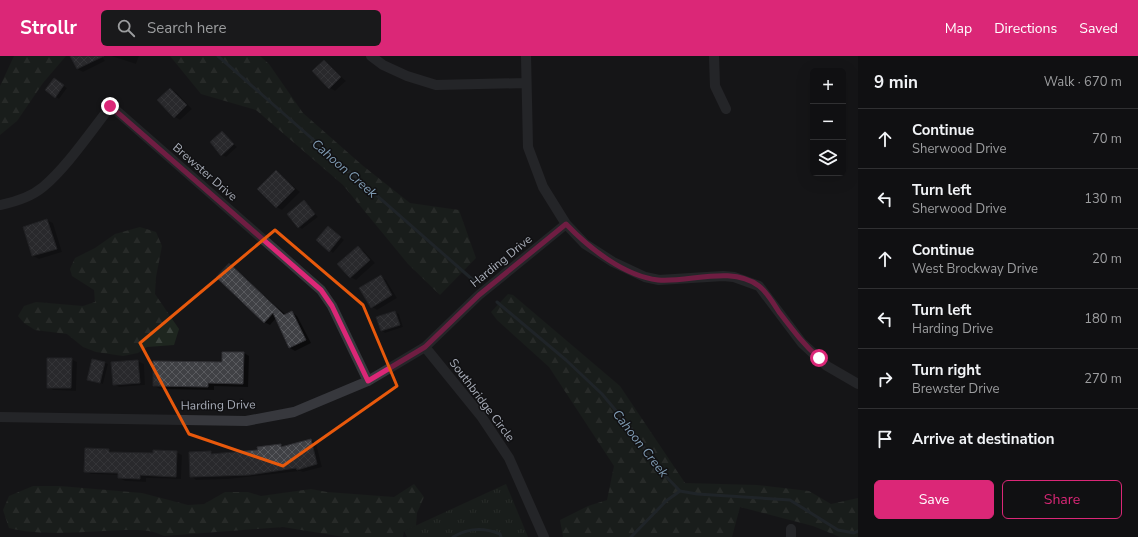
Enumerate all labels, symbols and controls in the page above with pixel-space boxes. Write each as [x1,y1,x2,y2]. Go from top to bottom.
search box [101,10,381,46]
text: Strollr [20,15,77,41]
icon: search [115,17,137,39]
text: Search here [147,18,227,38]
text: Map [945,19,972,38]
text: Directions [994,19,1057,38]
text: Saved [1079,19,1118,38]
map controls [810,68,846,176]
button: + [810,68,846,104]
text: 9 min [874,71,918,94]
text: Walk · 670 m [1044,73,1122,91]
route end [101,97,119,115]
button: − [810,104,846,140]
text: Continue [912,120,974,140]
icon: ahead [874,128,896,150]
text: 70 m [1092,130,1122,148]
water label: Cahoon Creek [308,135,381,203]
street label: Brewster Drive [169,139,241,205]
button: layers [810,140,846,176]
text: Sherwood Drive [912,140,1006,158]
text: Turn left [912,180,971,200]
icon: left [874,188,896,210]
text: 130 m [1084,190,1122,208]
text: Sherwood Drive [912,200,1006,218]
street label: Harding Drive [467,231,535,291]
text: Continue [912,240,974,260]
icon: ahead [874,248,896,270]
text: 20 m [1092,250,1122,268]
text: West Brockway Drive [912,260,1038,278]
text: Turn left [912,300,971,320]
icon: left [874,308,896,330]
text: 180 m [1084,310,1122,328]
text: Harding Drive [912,320,993,338]
route start [810,349,828,367]
street label: Southbridge Circle [446,355,518,445]
text: Turn right [912,360,981,380]
icon: right [874,368,896,390]
text: 270 m [1084,370,1122,388]
text: Brewster Drive [912,380,999,398]
street label: Harding Drive [180,396,256,414]
water label: Cahoon Creek [608,406,673,482]
icon: arrive [874,428,896,450]
text: Arrive at destination [912,429,1055,449]
button: Save [874,480,994,519]
button: Share [1002,480,1122,519]

